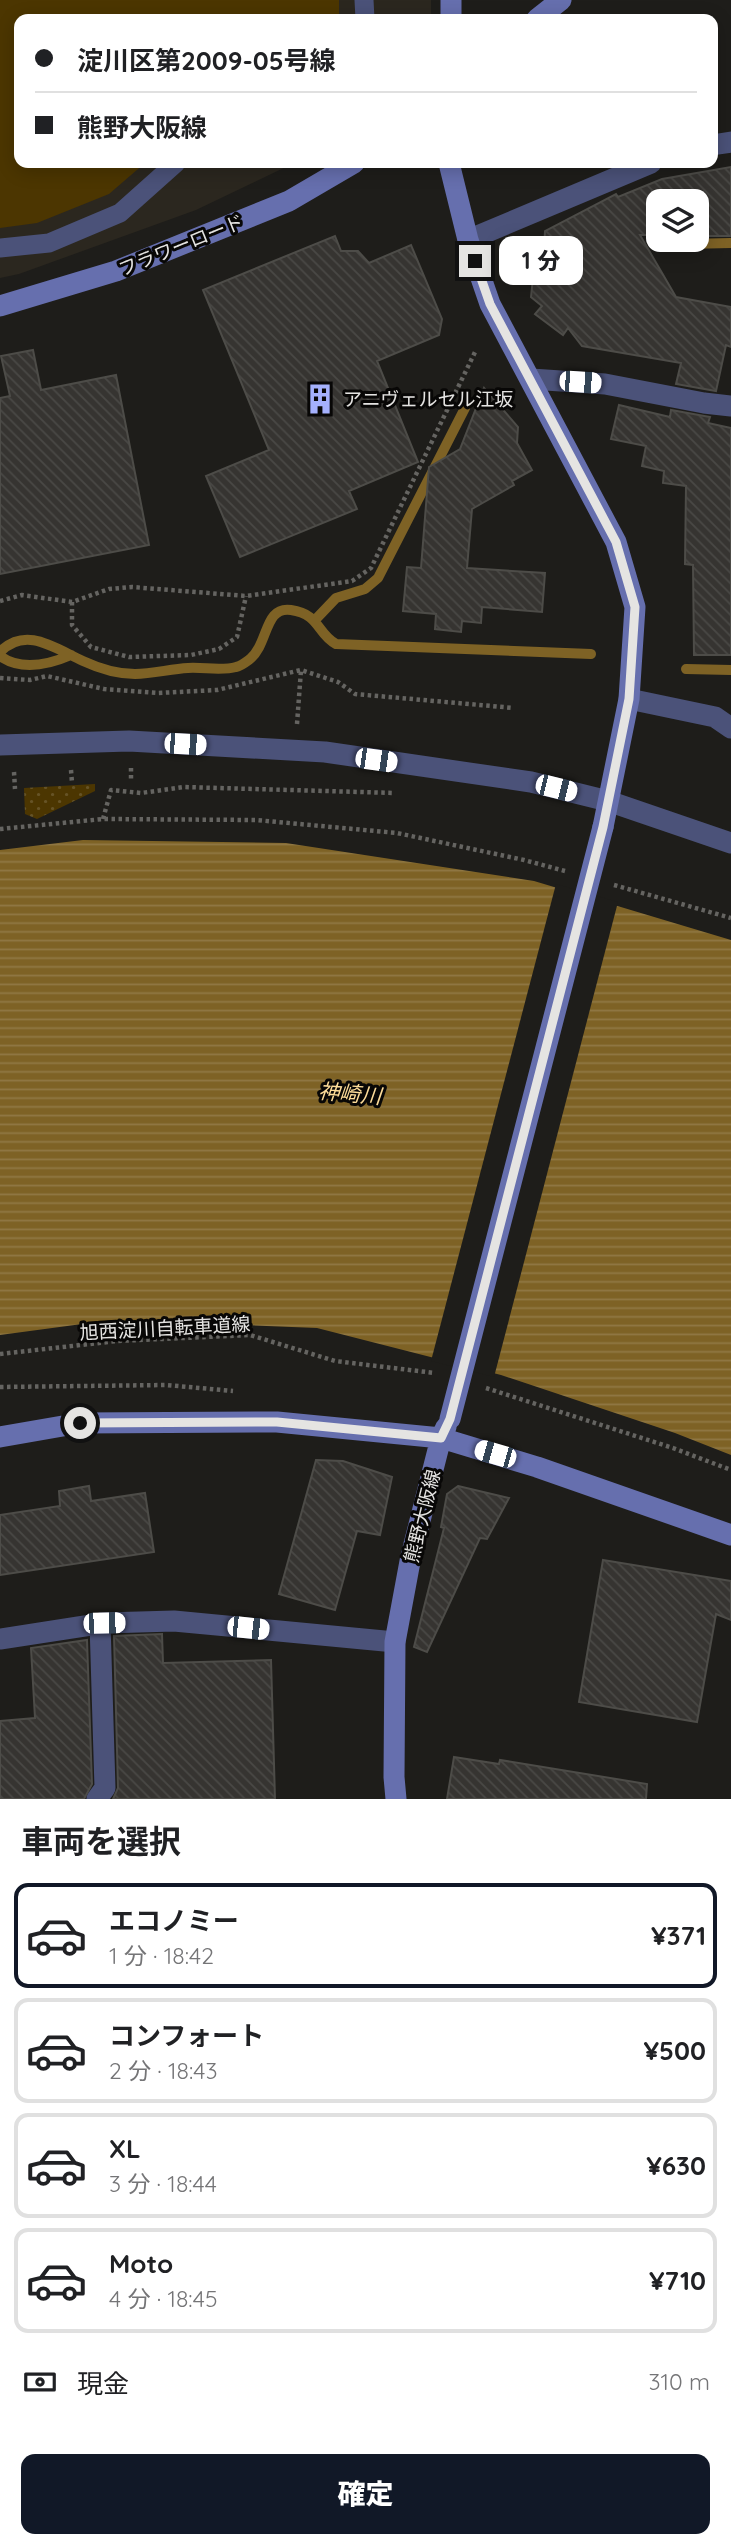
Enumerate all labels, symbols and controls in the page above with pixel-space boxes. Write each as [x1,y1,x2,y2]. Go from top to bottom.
text: 淀川区第2009-05号線 [77,44,336,77]
text: 熊野大阪線 [77,111,207,144]
map controls [646,189,709,252]
button: layers [646,189,709,252]
street label: フラワーロード [115,209,247,281]
callout: 1 分 [500,236,584,286]
route end [459,245,491,277]
text: 1 分 [522,246,560,275]
car [559,370,602,394]
building icon: アニヴェルセル江坂 [303,382,337,416]
place label: アニヴェルセル江坂 [343,387,514,411]
car [164,732,207,756]
car [354,747,399,773]
car [534,773,579,803]
water label: 神崎川 [317,1077,385,1109]
street label: 旭西淀川自転車道線 [79,1312,251,1344]
route start [64,1407,96,1439]
car [472,1438,519,1470]
street label: 熊野大阪線 [399,1467,445,1565]
car [83,1612,126,1634]
car [227,1615,270,1641]
text: 車両を選択 [21,1821,181,1861]
icon: car [25,1904,88,1967]
text: エコノミー [109,1904,239,1937]
text: ¥371 [651,1919,706,1952]
text: 1 分 · 18:42 [109,1941,214,1970]
icon: car [25,2019,88,2082]
text: コンフォート [109,2019,264,2052]
text: ¥500 [644,2034,706,2067]
text: 2 分 · 18:43 [109,2056,217,2085]
text: XL [109,2132,141,2165]
icon: car [25,2134,88,2197]
text: ¥630 [646,2149,706,2182]
text: 3 分 · 18:44 [109,2169,217,2198]
text: Moto [109,2247,173,2280]
icon: car [25,2249,88,2312]
text: ¥710 [649,2264,706,2297]
text: 4 分 · 18:45 [109,2284,218,2313]
icon: cash [21,2363,59,2401]
text: 現金 [77,2367,129,2400]
text: 310 m [648,2367,710,2396]
button: 確定 [21,2454,710,2534]

